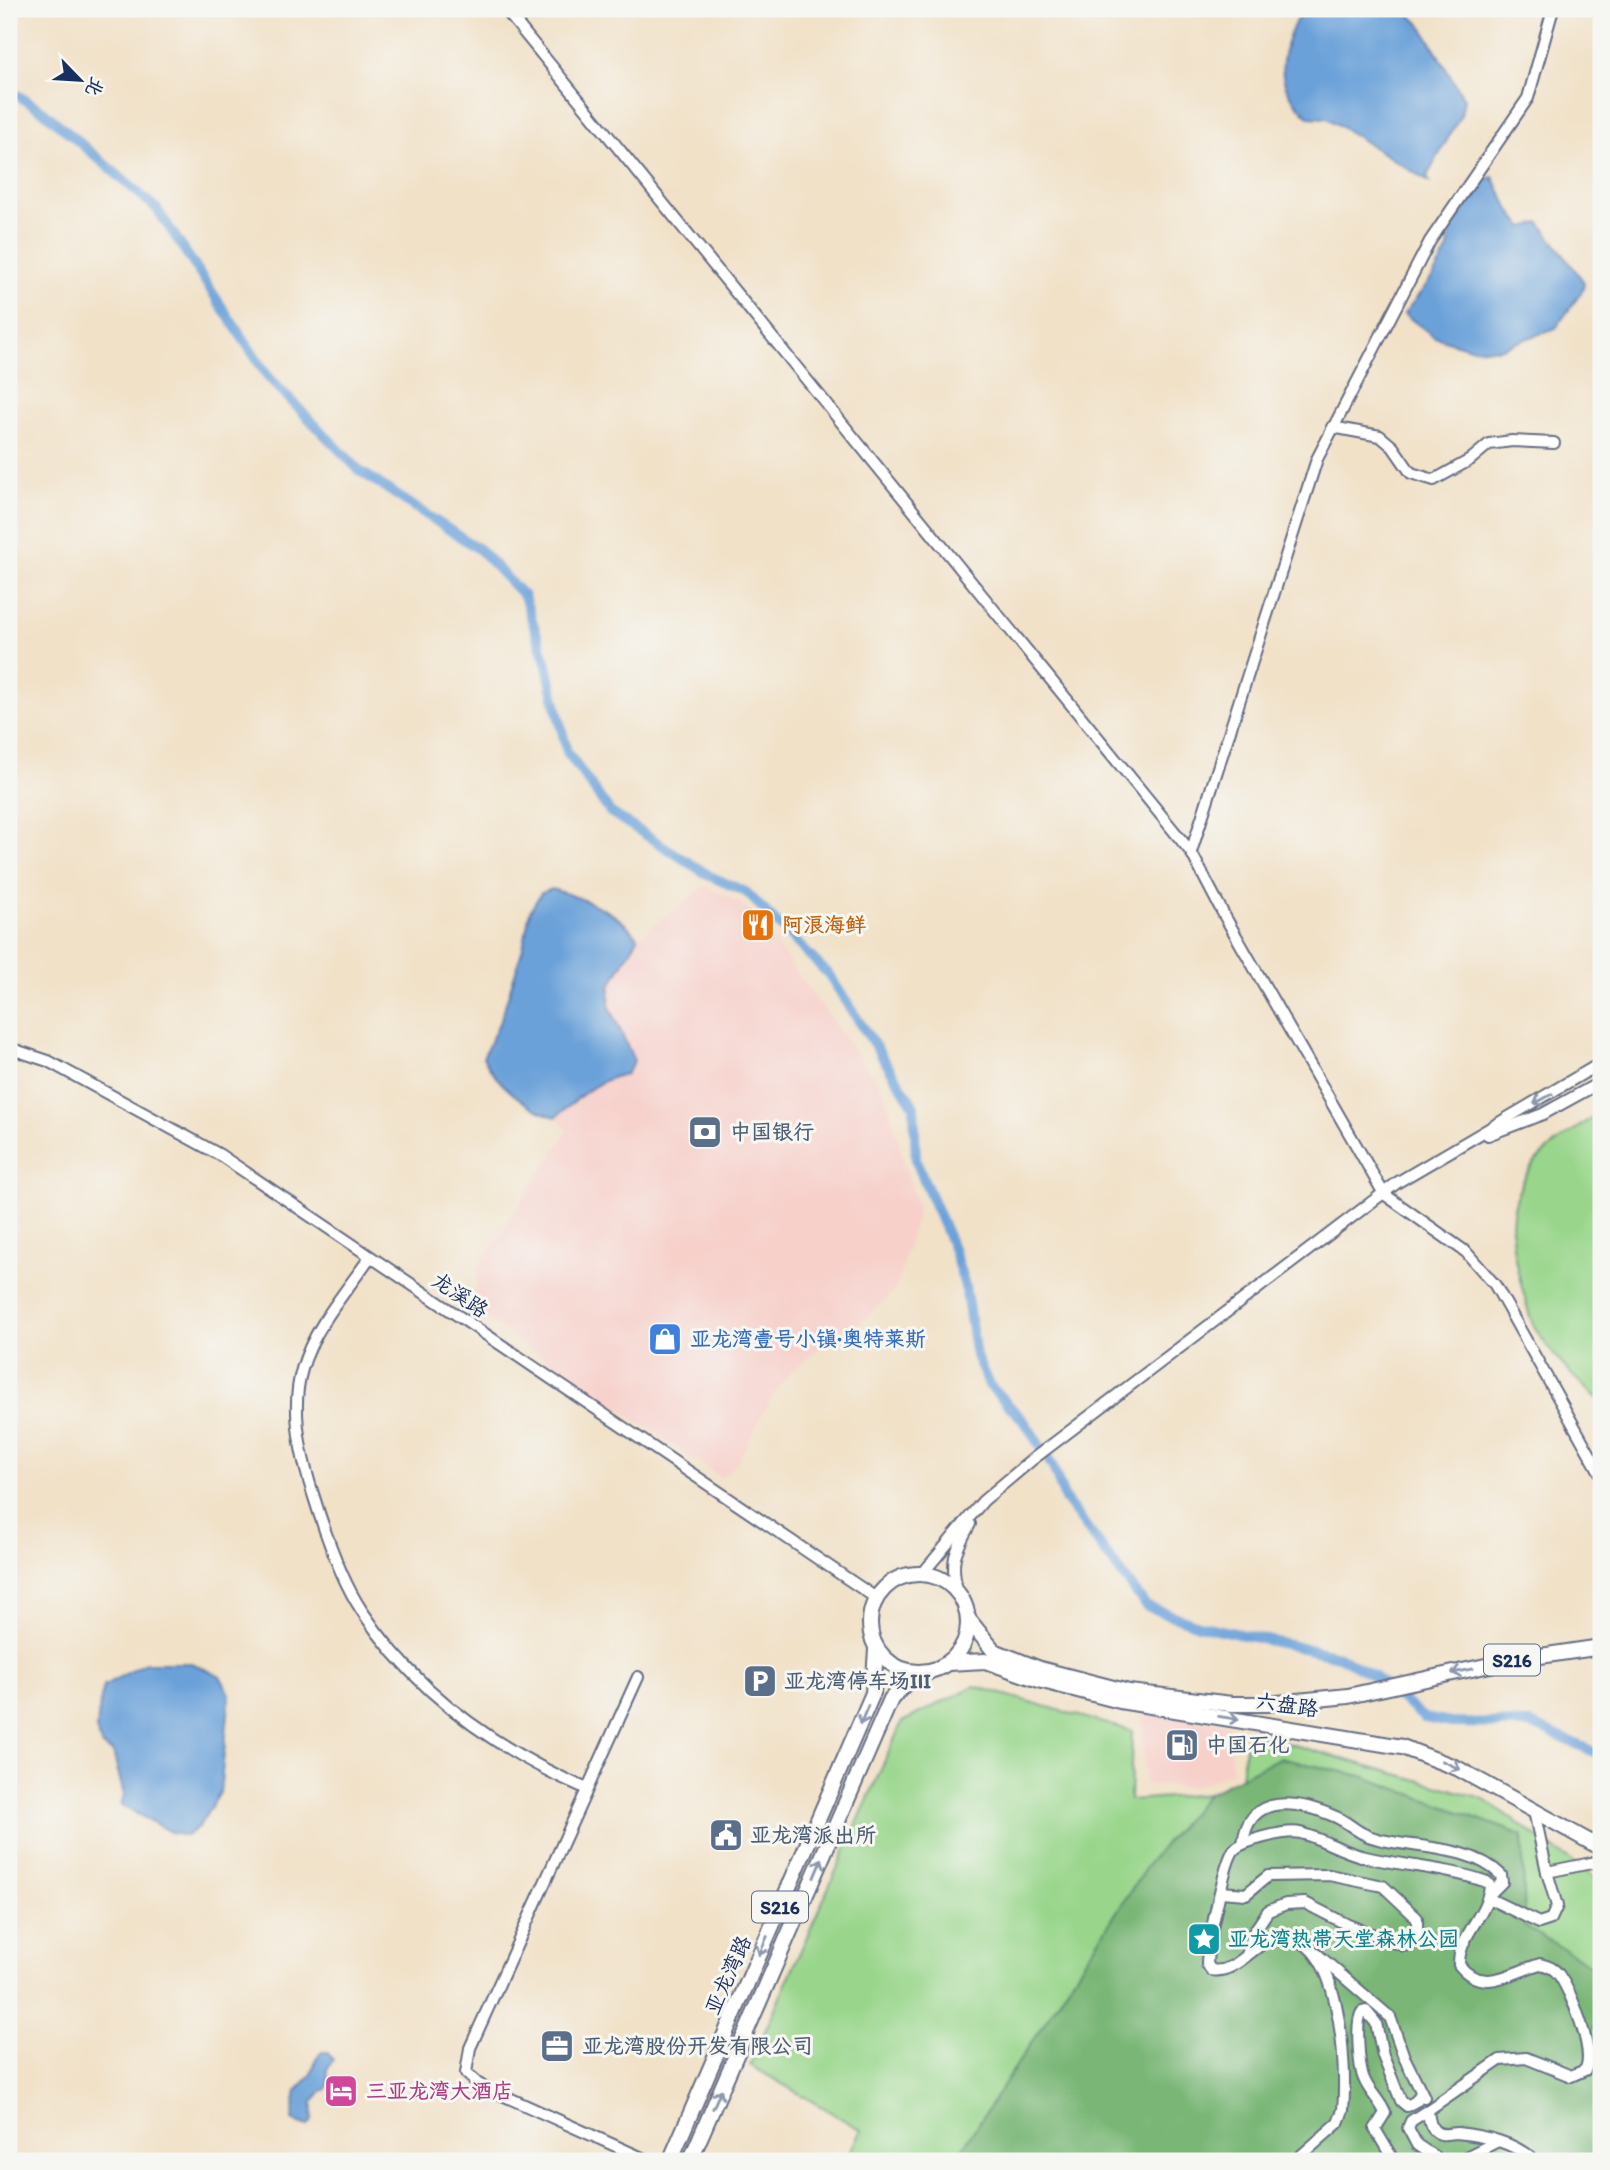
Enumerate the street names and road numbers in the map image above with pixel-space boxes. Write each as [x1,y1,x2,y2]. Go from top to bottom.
street label: 龙溪路 [427,1267,493,1323]
road number: S216 [1484,1644,1540,1676]
street label: 六盘路 [1254,1688,1320,1721]
road number: S216 [752,1892,808,1923]
street label: 亚龙湾路 [699,1931,756,2018]

